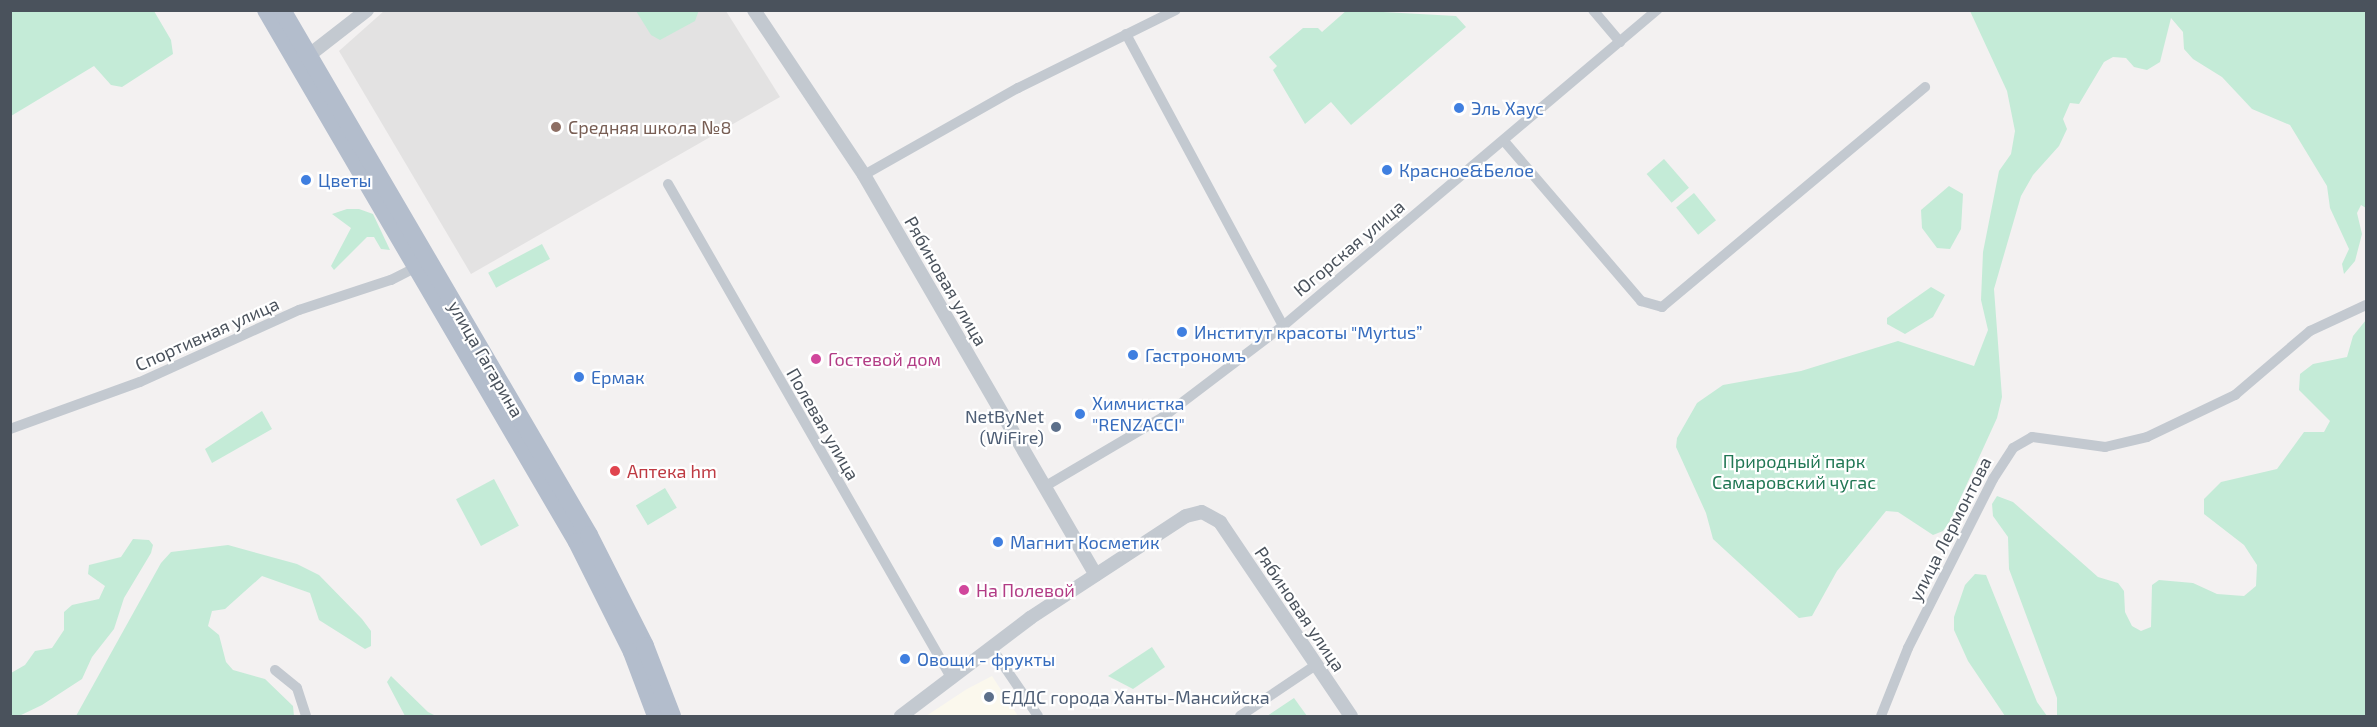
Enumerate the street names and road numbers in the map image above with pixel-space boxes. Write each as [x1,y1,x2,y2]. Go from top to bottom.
street label: Югорская улица [1289,195,1409,301]
street label: Рябиновая улица [900,212,992,350]
street label: Спортивная улица [132,293,282,375]
street label: улица Гагарина [444,297,528,421]
street label: Полевая улица [782,364,864,484]
street label: улица Лермонтова [1904,453,1996,605]
street label: Рябиновая улица [1250,542,1350,676]

